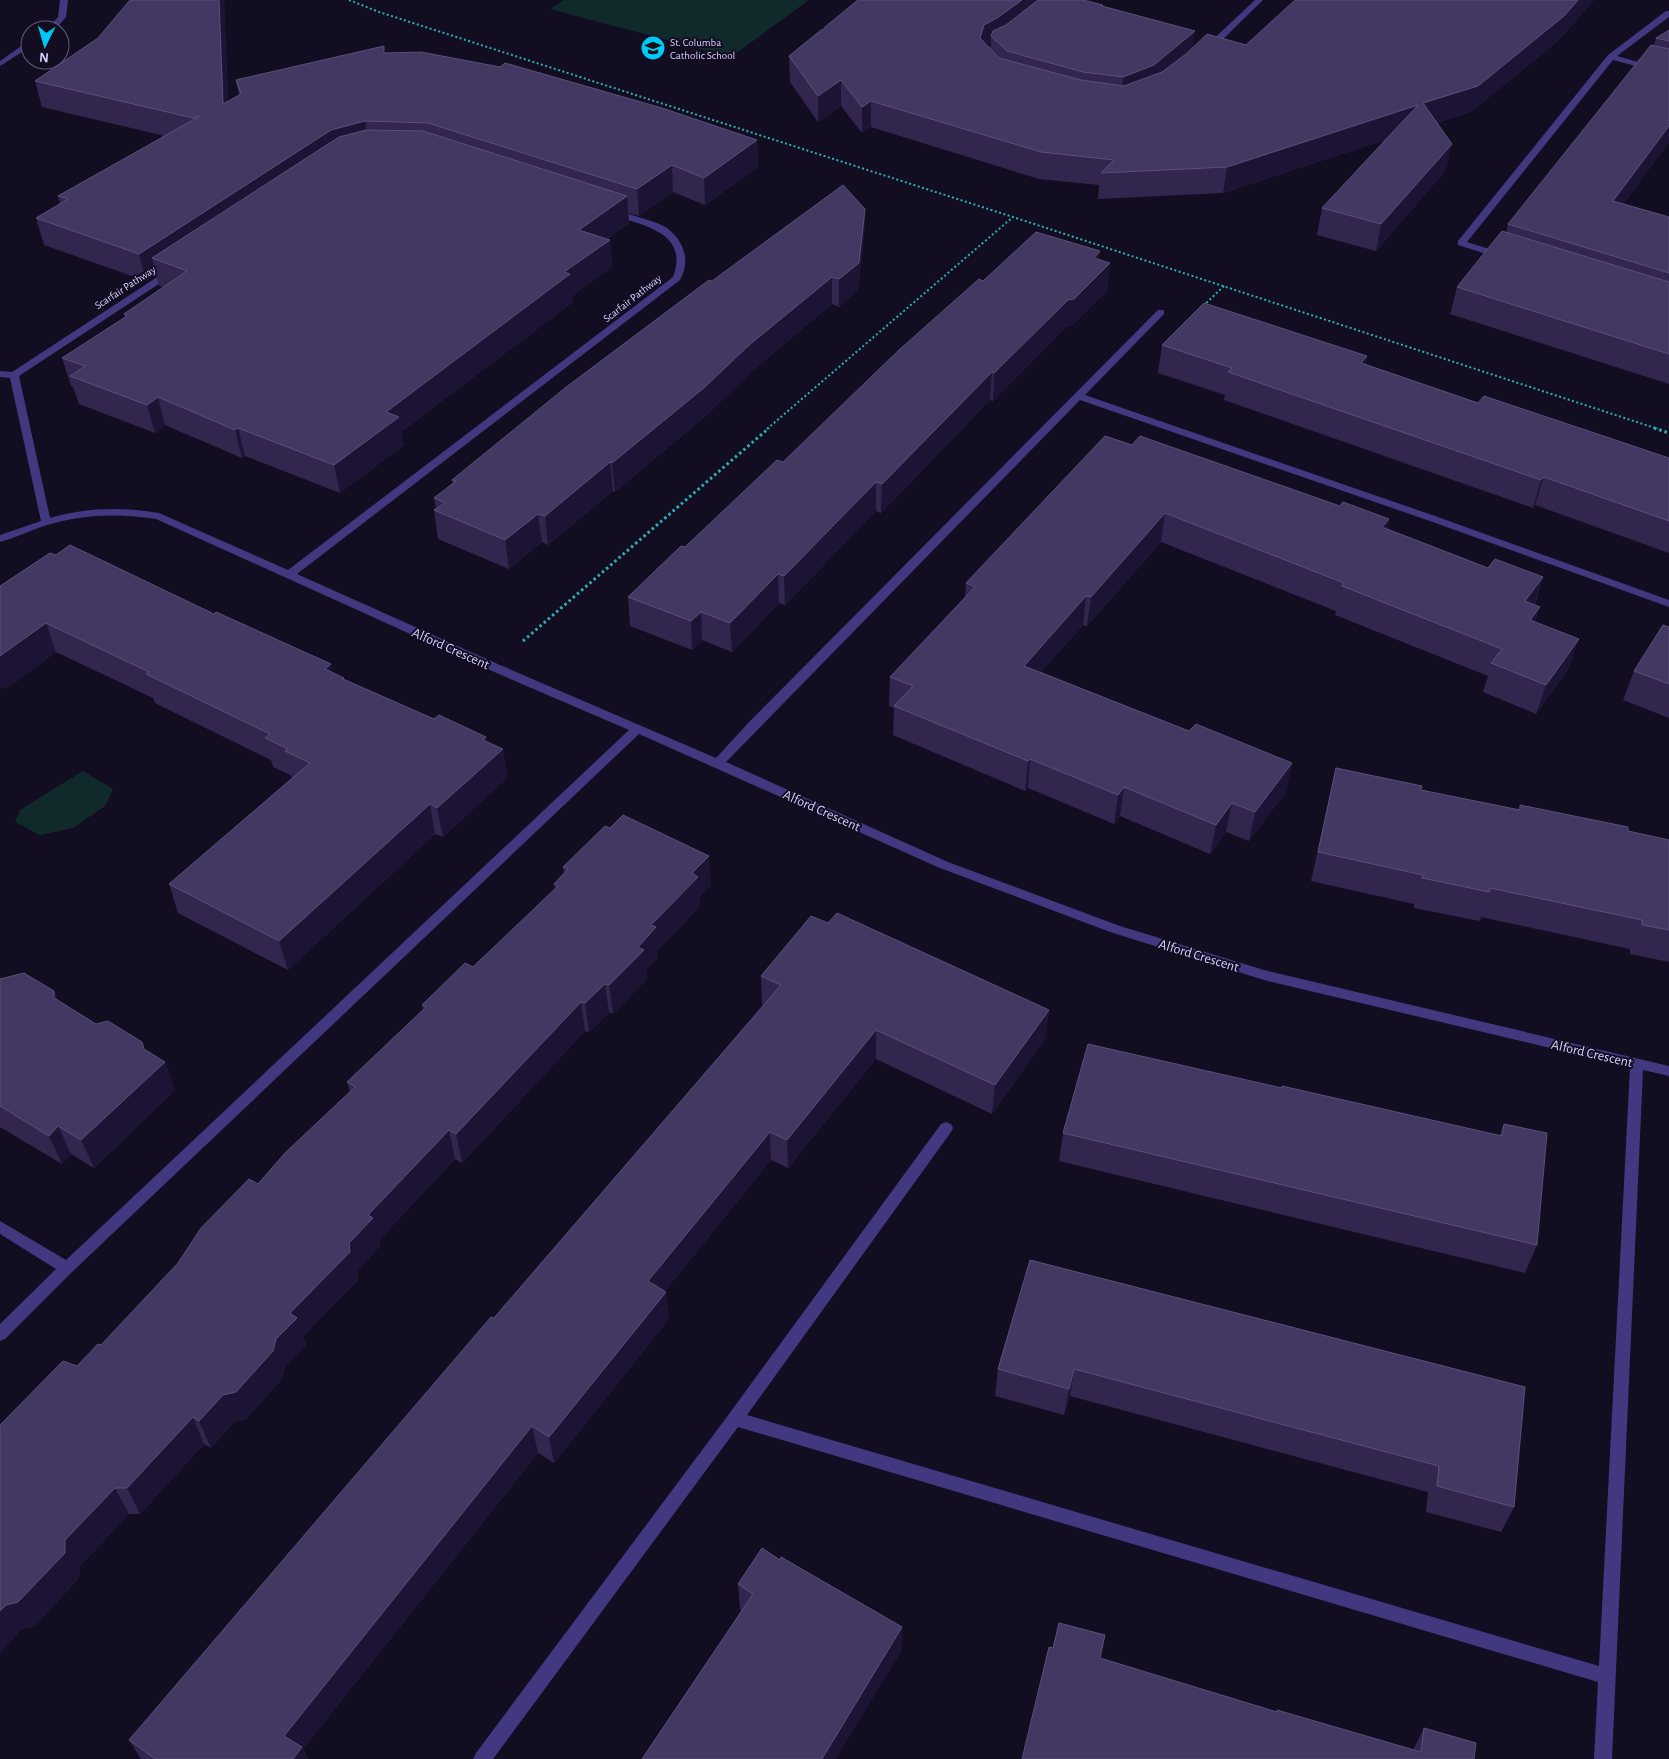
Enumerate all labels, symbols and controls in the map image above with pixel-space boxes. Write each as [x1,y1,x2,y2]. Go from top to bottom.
north arrow [20,20,70,70]
school or university icon: St. Columba Catholic School [640,35,666,61]
place label: St. Columba Catholic School [670,37,735,61]
text: N [38,50,49,64]
street label: Scarfair Pathway [93,263,158,311]
street label: Scarfair Pathway [601,272,664,324]
street label: Alford Crescent [410,626,492,672]
street label: Alford Crescent [781,788,863,834]
street label: Alford Crescent [1157,937,1241,975]
street label: Alford Crescent [1550,1038,1634,1070]

